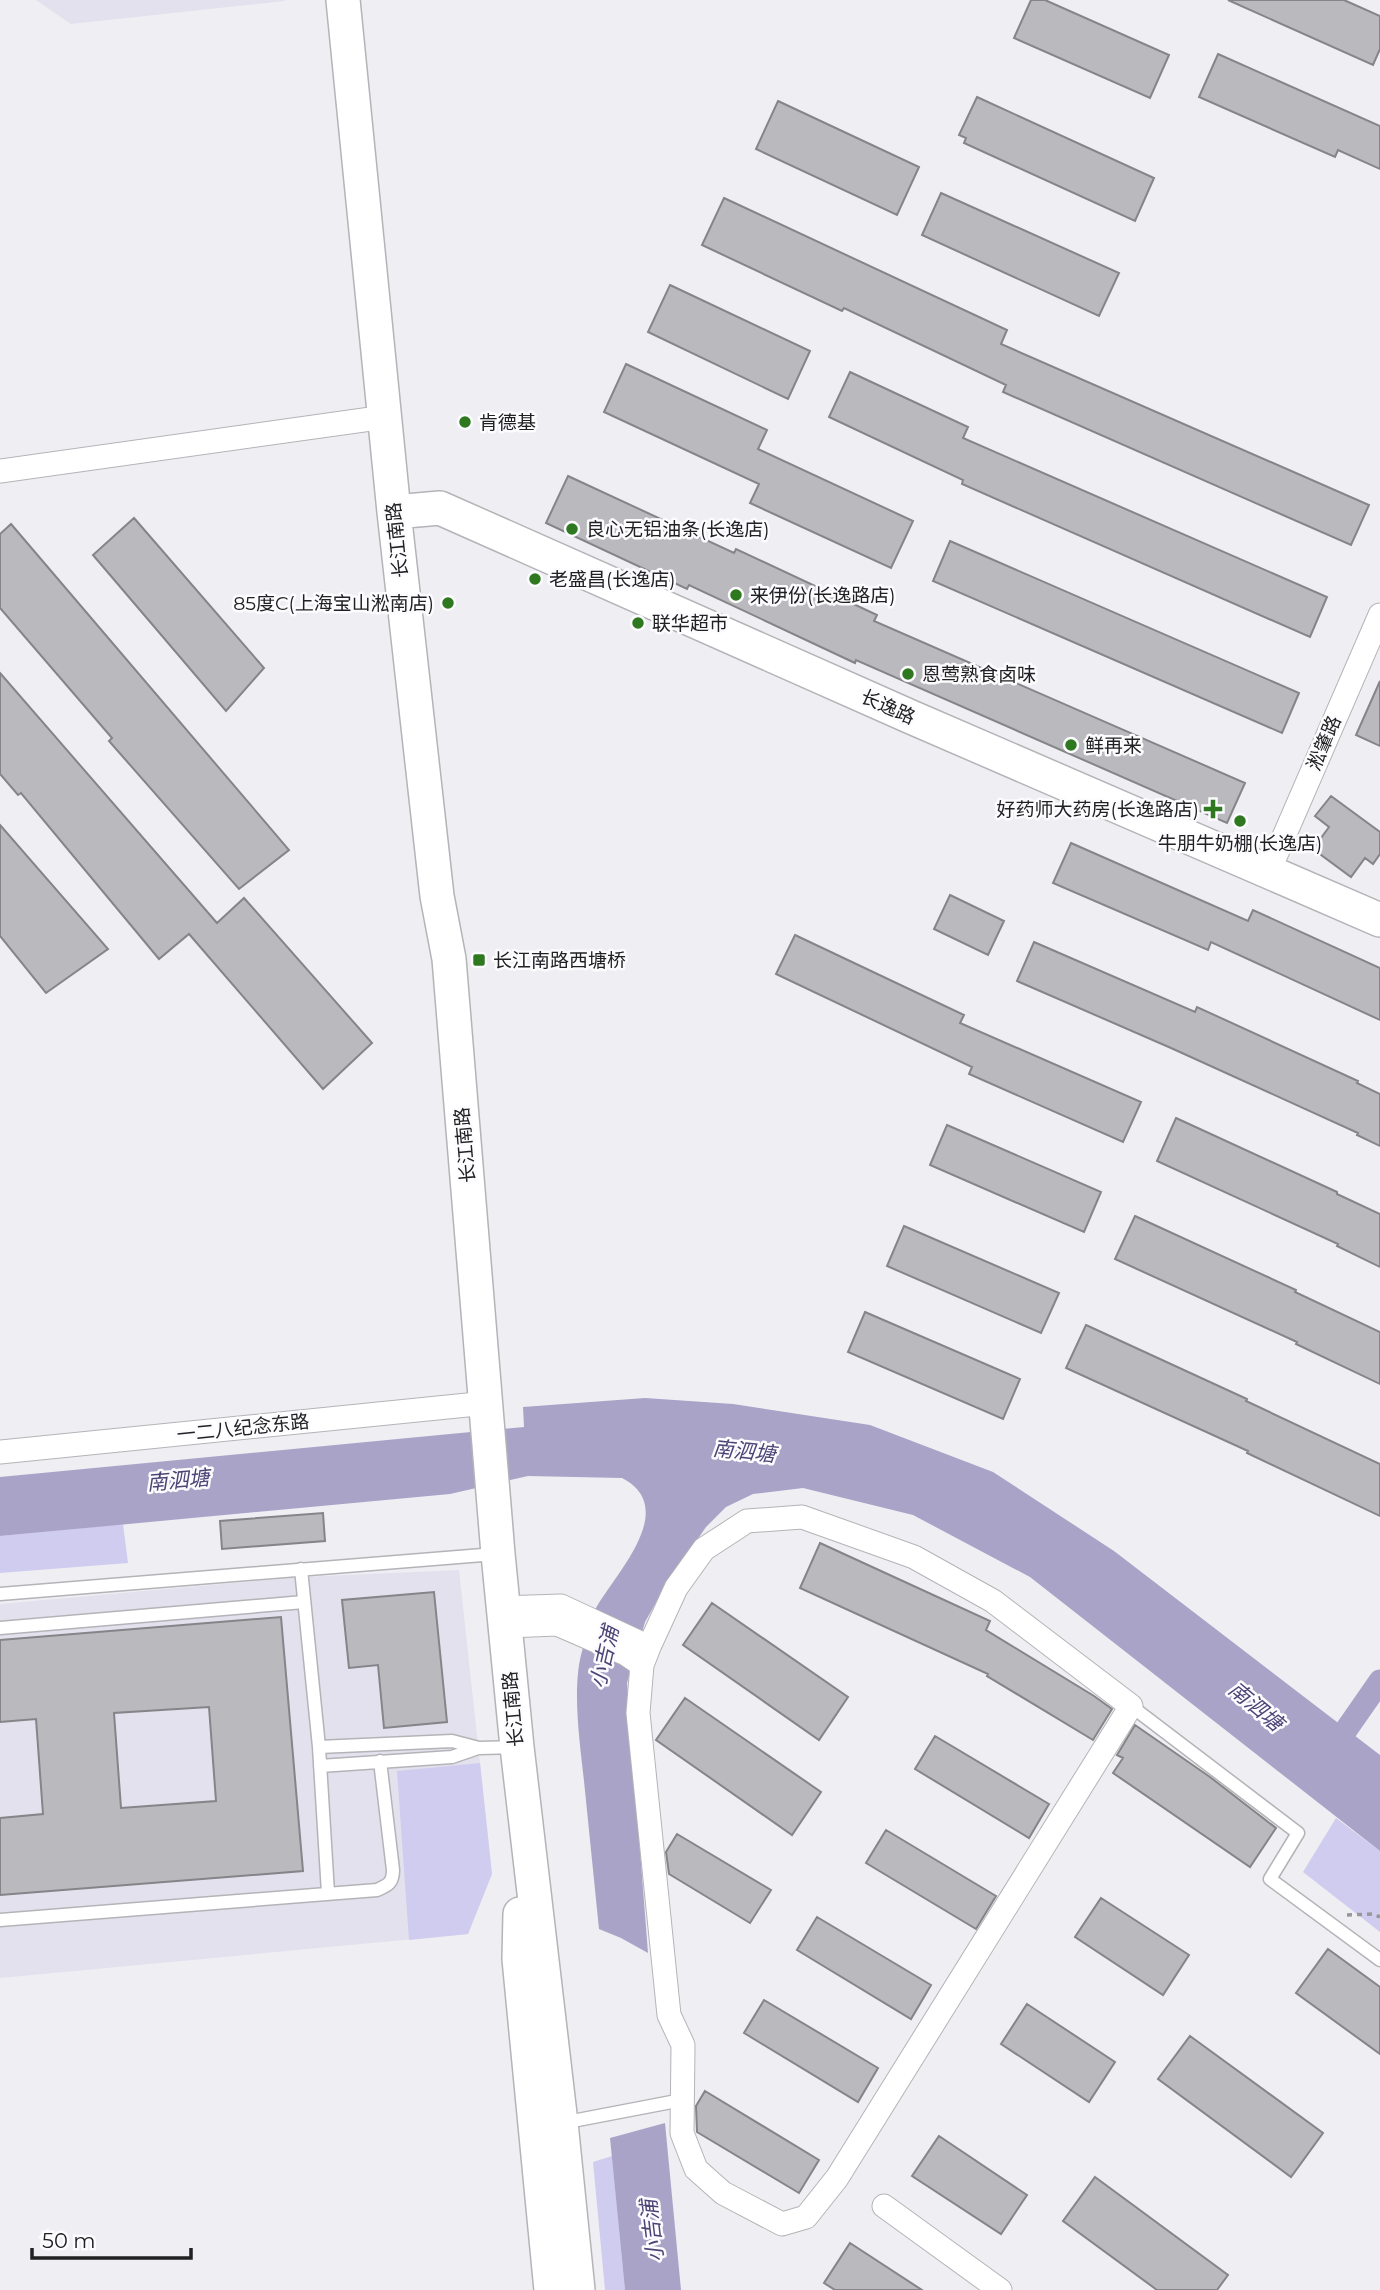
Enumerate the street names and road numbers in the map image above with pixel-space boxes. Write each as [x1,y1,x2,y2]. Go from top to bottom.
street label: 长江南路 [382,501,412,579]
street label: 长逸路 [857,685,919,729]
street label: 淞肇路 [1302,712,1346,774]
street label: 长江南路 [450,1106,480,1184]
street label: 一二八纪念东路 [176,1410,310,1446]
street label: 长江南路 [498,1670,528,1748]

